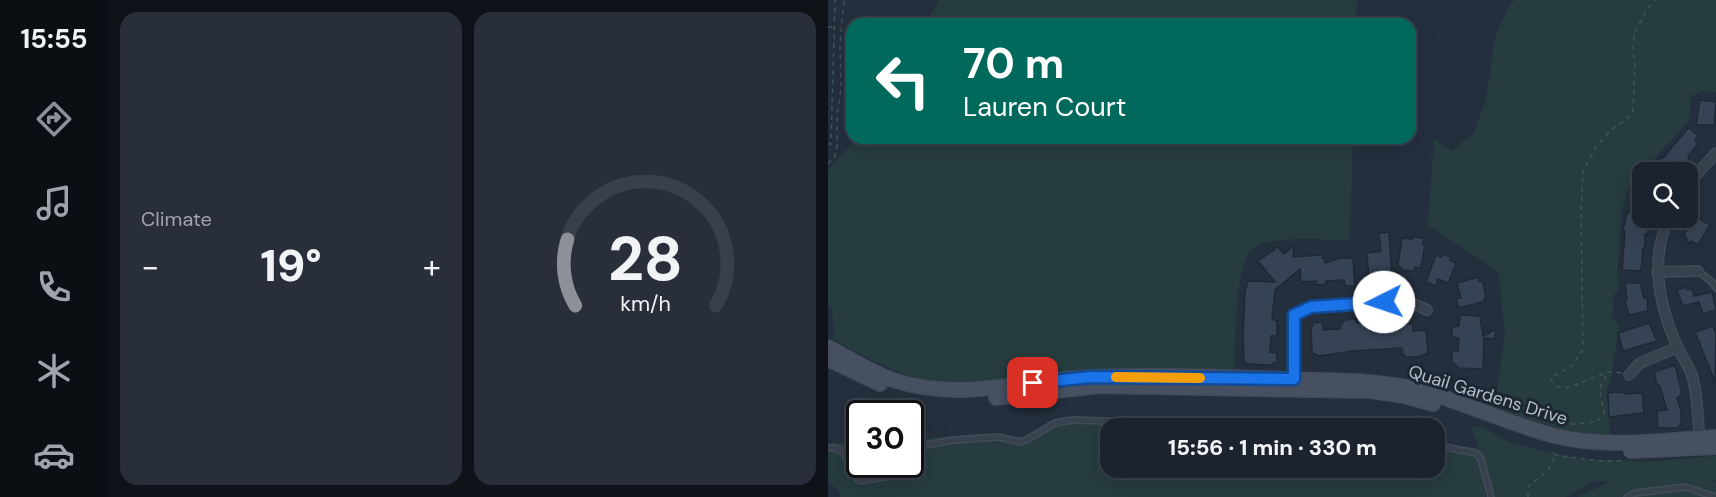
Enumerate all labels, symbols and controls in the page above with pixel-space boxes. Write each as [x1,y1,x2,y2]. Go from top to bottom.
text: 15:55 [20,21,88,56]
text: 70 m [963,36,1064,91]
icon: left [864,42,942,120]
text: Lauren Court [963,89,1126,124]
icon: directions [33,98,75,140]
map controls [1632,162,1698,228]
button: search [1632,162,1698,228]
icon: music [33,182,75,224]
text: Climate [141,206,212,232]
text: 28 [607,218,683,299]
text: 19° [260,236,322,295]
text: − [141,245,159,288]
text: + [423,245,441,288]
icon: phone [33,266,75,308]
position arrow [1352,270,1416,334]
text: km/h [620,290,670,318]
icon: climate [33,350,75,392]
pin [1007,357,1058,408]
street label: Quail Gardens Drive [1405,359,1571,431]
icon: arrive [1016,366,1049,399]
speed limit sign: 30 [846,400,924,478]
text: 15:56 · 1 min · 330 m [1168,433,1377,462]
icon: car [33,434,75,476]

